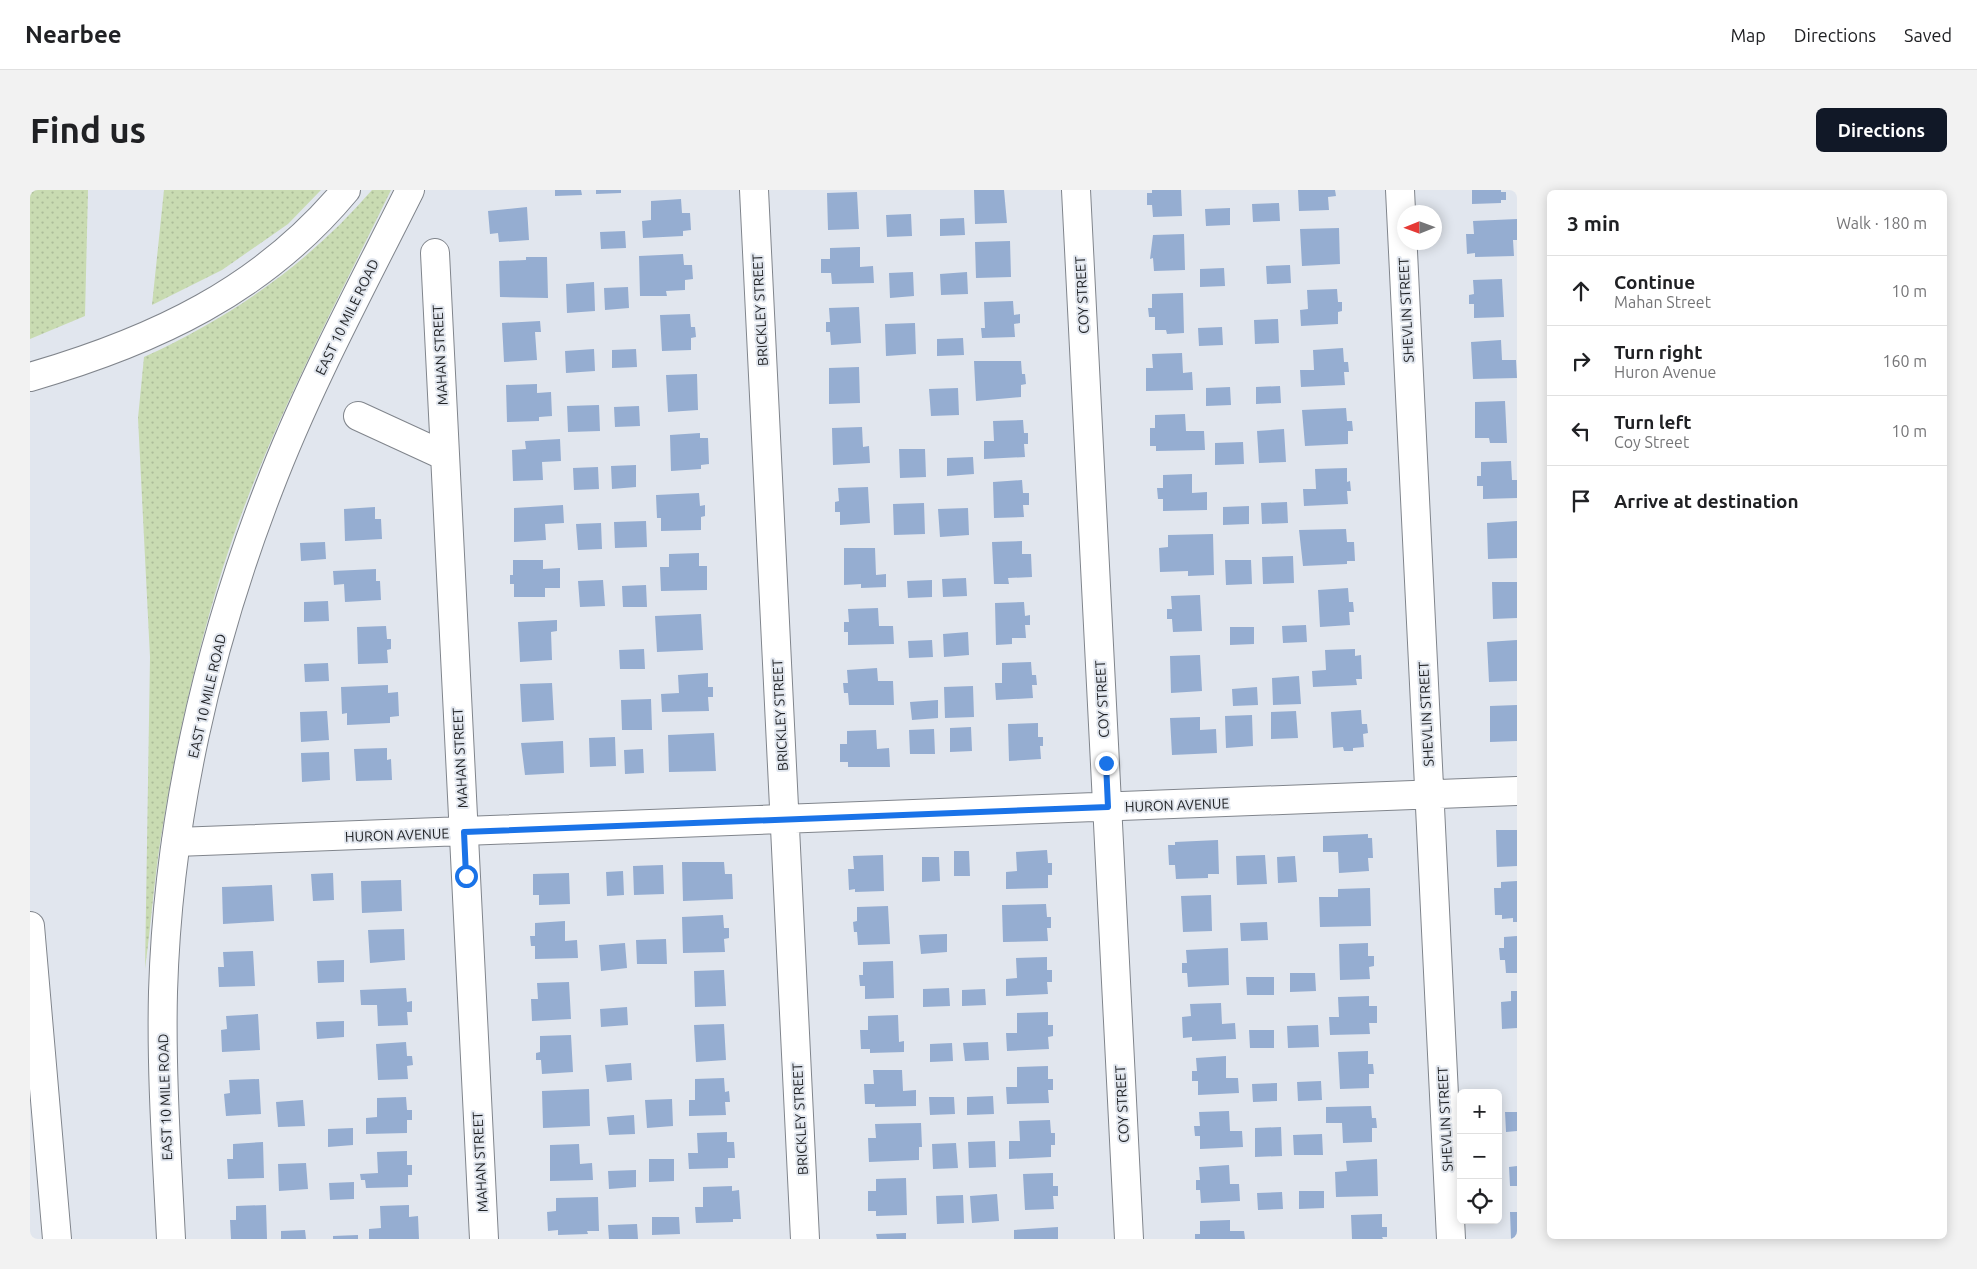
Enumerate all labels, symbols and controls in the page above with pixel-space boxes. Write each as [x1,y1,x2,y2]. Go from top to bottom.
text: Nearbee [25,21,122,48]
text: Map [1730,25,1766,45]
text: Directions [1794,25,1876,45]
text: Saved [1904,25,1952,45]
button: Directions [1816,108,1947,152]
text: Find us [30,110,146,150]
north arrow [1397,205,1442,250]
text: 3 min [1567,211,1620,235]
text: Walk · 180 m [1836,214,1927,232]
street label: BRICKLEY STREET [749,253,771,366]
street label: EAST 10 MILE ROAD [312,256,382,378]
street label: COY STREET [1072,256,1092,334]
street label: SHEVLIN STREET [1395,257,1417,363]
text: Continue [1614,271,1695,293]
icon: ahead [1567,277,1595,305]
text: 10 m [1891,282,1927,300]
text: Mahan Street [1614,293,1711,311]
street label: MAHAN STREET [429,304,451,406]
text: Turn right [1614,341,1702,363]
icon: right [1567,347,1595,375]
text: 160 m [1882,352,1927,370]
text: Huron Avenue [1614,363,1716,381]
text: Turn left [1614,411,1692,433]
icon: left [1567,417,1595,445]
text: 10 m [1891,422,1927,440]
text: Coy Street [1614,433,1689,451]
icon: arrive [1567,487,1595,515]
text: Arrive at destination [1614,490,1799,512]
street label: EAST 10 MILE ROAD [185,632,229,760]
street label: BRICKLEY STREET [769,658,791,771]
street label: COY STREET [1092,660,1112,738]
street label: SHEVLIN STREET [1415,661,1437,767]
street label: MAHAN STREET [449,707,471,809]
route end [1095,752,1118,775]
street label: HURON AVENUE [1124,795,1230,815]
street label: HURON AVENUE [344,825,450,845]
route start [455,865,478,888]
street label: EAST 10 MILE ROAD [155,1033,175,1161]
street label: BRICKLEY STREET [789,1062,811,1175]
street label: COY STREET [1112,1065,1132,1143]
street label: SHEVLIN STREET [1434,1066,1456,1172]
map controls [1457,1089,1502,1224]
button: + [1457,1089,1502,1134]
street label: MAHAN STREET [469,1111,491,1213]
button: − [1457,1134,1502,1179]
button: locate [1457,1179,1502,1224]

